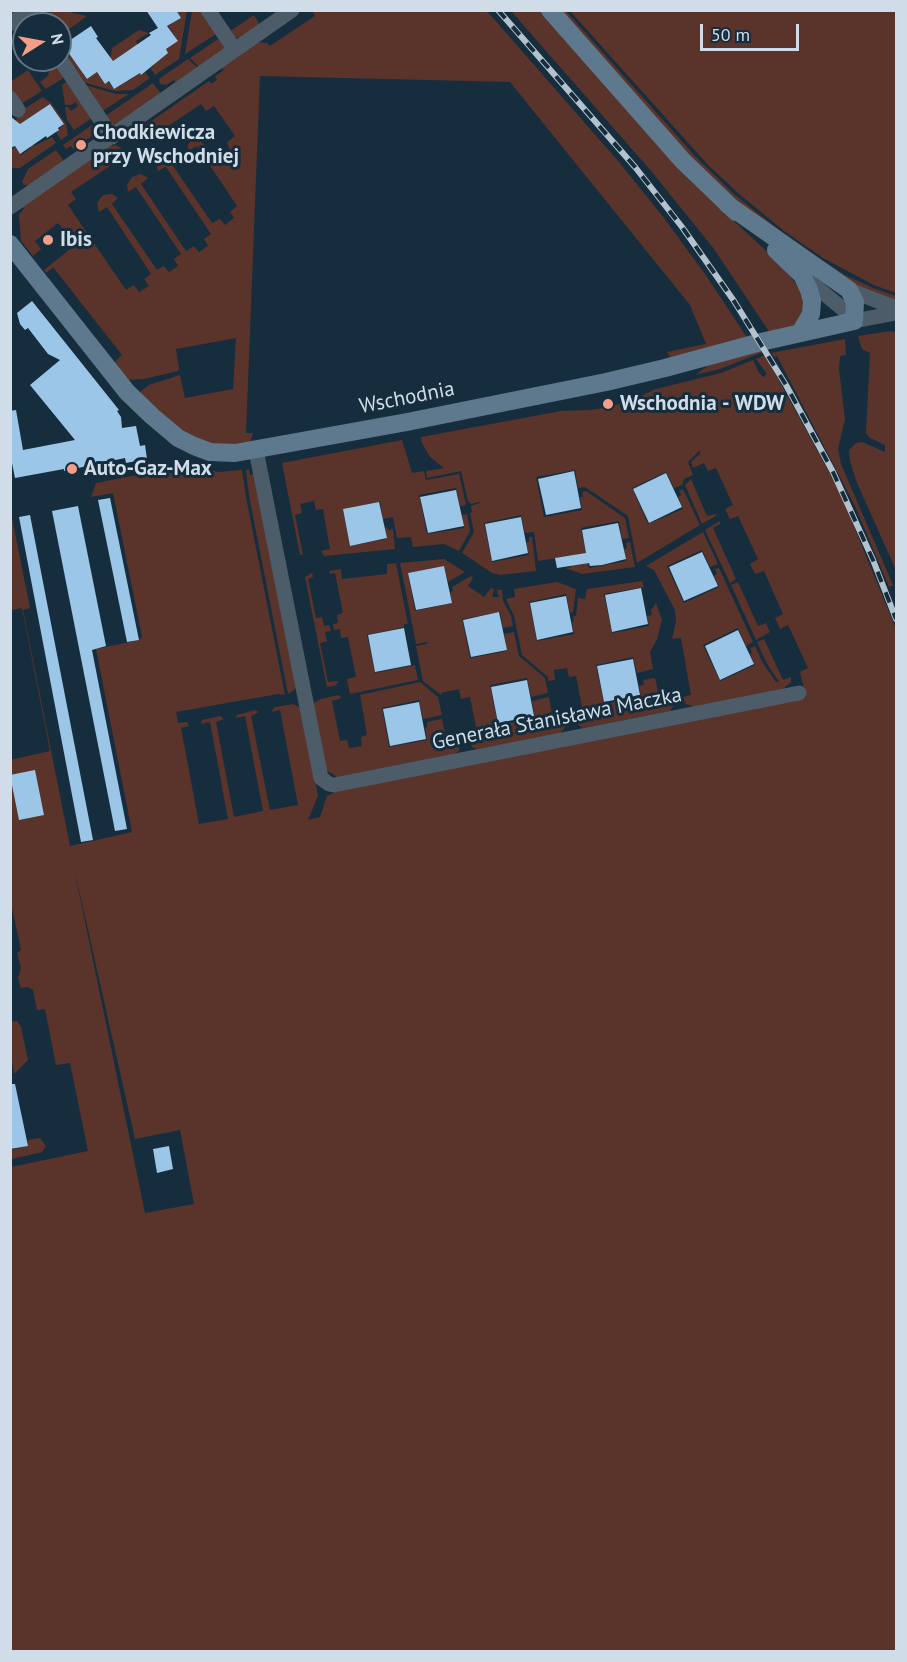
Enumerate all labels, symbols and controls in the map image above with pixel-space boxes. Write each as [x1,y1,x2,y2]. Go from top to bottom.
north arrow [12,12,72,72]
scale bar [703,12,802,50]
text: 50 m [711,23,750,46]
text: N [47,32,69,46]
place label: Chodkiewicza przy Wschodniej [93,120,239,170]
marker: Chodkiewicza przy Wschodniej [74,138,88,152]
place label: Ibis [60,227,92,253]
marker: Ibis [41,233,55,247]
street label: Wschodnia [357,376,457,420]
place label: Wschodnia - WDW [620,391,784,417]
marker: Wschodnia - WDW [601,397,615,411]
place label: Auto-Gaz-Max [84,456,212,482]
marker: Auto-Gaz-Max [65,462,79,476]
street label: Generała Stanisława Maczka [430,682,684,756]

